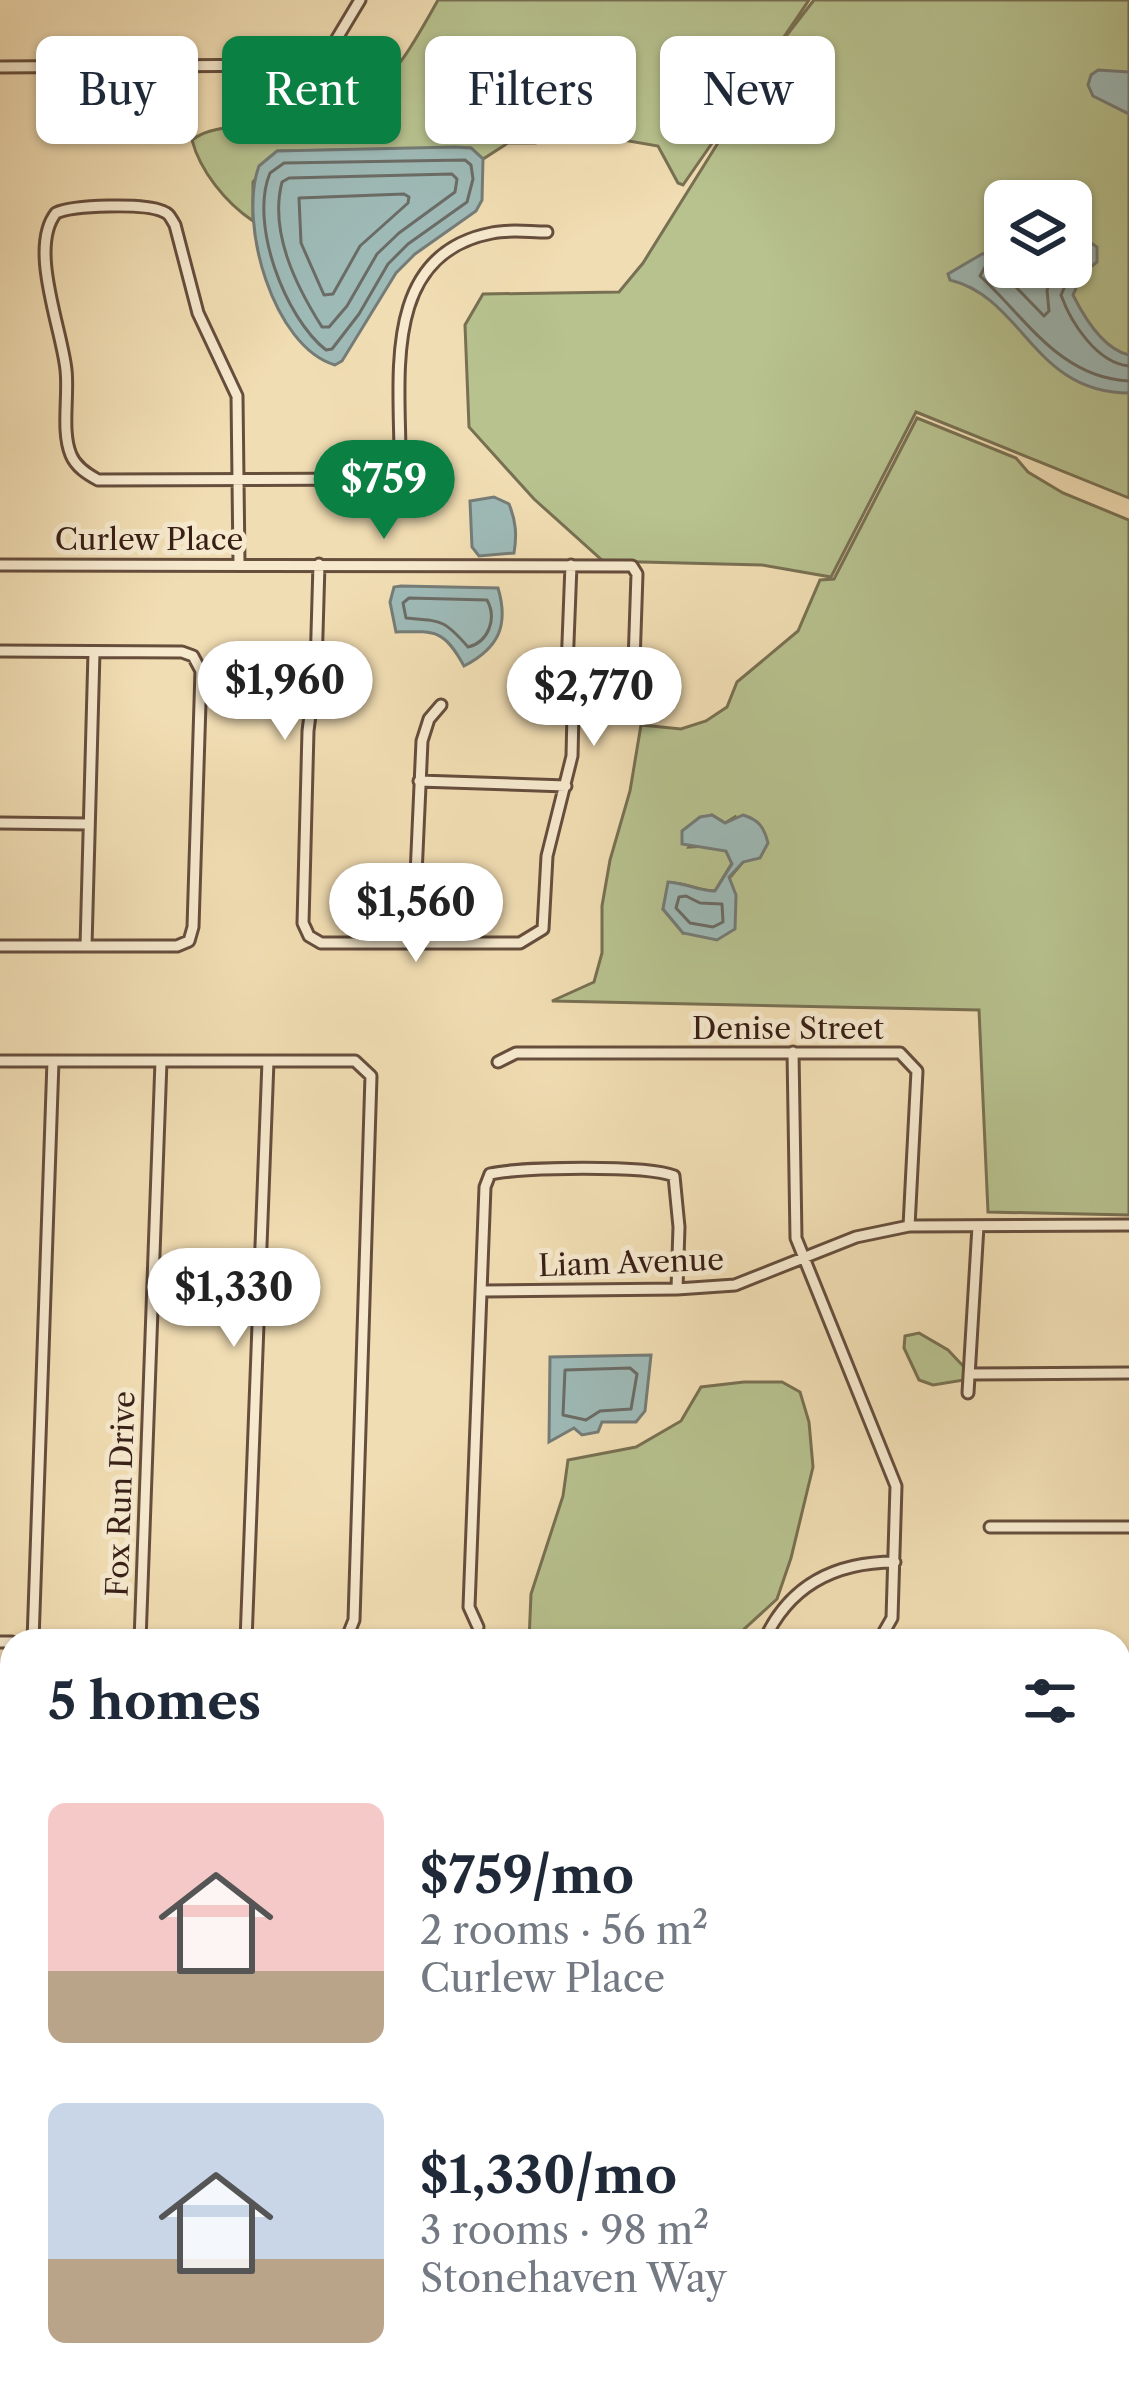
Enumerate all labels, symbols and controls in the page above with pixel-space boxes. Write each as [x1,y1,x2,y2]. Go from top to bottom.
chip: Buy [36,36,198,144]
chip: Rent [222,36,401,144]
chip: Filters [425,36,636,144]
chip: New [660,36,835,144]
map controls [984,180,1092,288]
button: layers [984,180,1092,288]
pin: $759 [313,440,455,542]
text: $759 [341,455,427,503]
street label: Curlew Place [55,521,243,558]
pin: $1,960 [187,641,383,743]
pin: $2,770 [496,647,692,749]
text: $1,960 [225,656,345,704]
text: $2,770 [534,662,654,710]
pin: $1,560 [318,863,514,965]
text: $1,560 [356,878,476,926]
street label: Denise Street [692,1010,884,1047]
street label: Liam Avenue [537,1241,725,1284]
pin: $1,330 [136,1248,332,1350]
text: $1,330 [175,1263,293,1311]
street label: Fox Run Drive [98,1390,143,1598]
icon: filters [1017,1668,1083,1734]
text: 5 homes [48,1670,261,1732]
text: $759/mo [420,1844,634,1906]
icon: home [144,1851,288,1995]
text: 2 rooms · 56 m² [420,1906,708,1954]
text: Curlew Place [420,1954,665,2002]
text: $1,330/mo [420,2144,677,2206]
icon: home [144,2151,288,2295]
text: 3 rooms · 98 m² [420,2206,709,2254]
text: Stonehaven Way [420,2254,727,2302]

